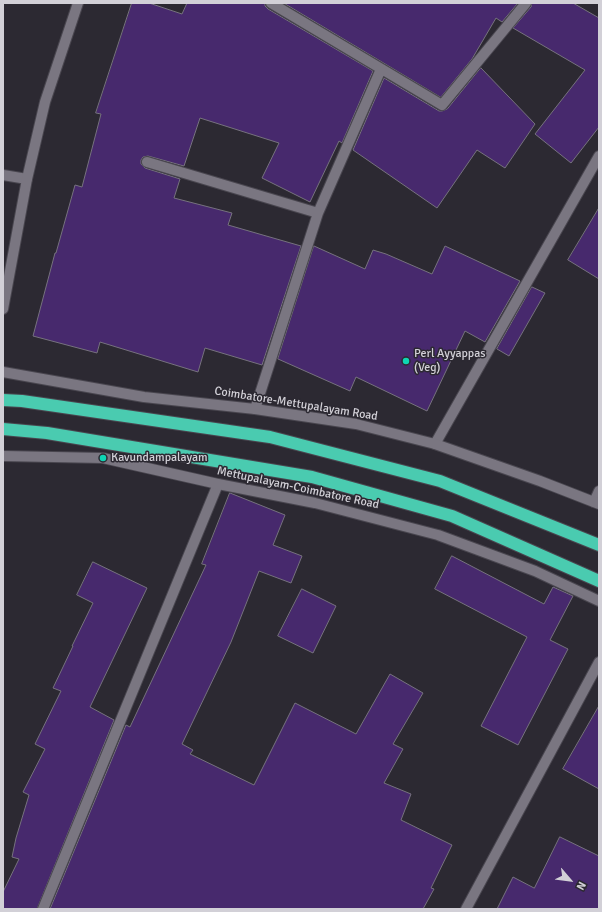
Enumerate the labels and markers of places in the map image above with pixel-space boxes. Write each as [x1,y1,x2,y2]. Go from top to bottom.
place label: Perl Ayyappas (Veg) [414,347,486,375]
marker: Perl Ayyappas (Veg) [401,356,411,366]
place label: Kavundampalayam [111,451,208,465]
marker: Kavundampalayam [98,453,108,463]

